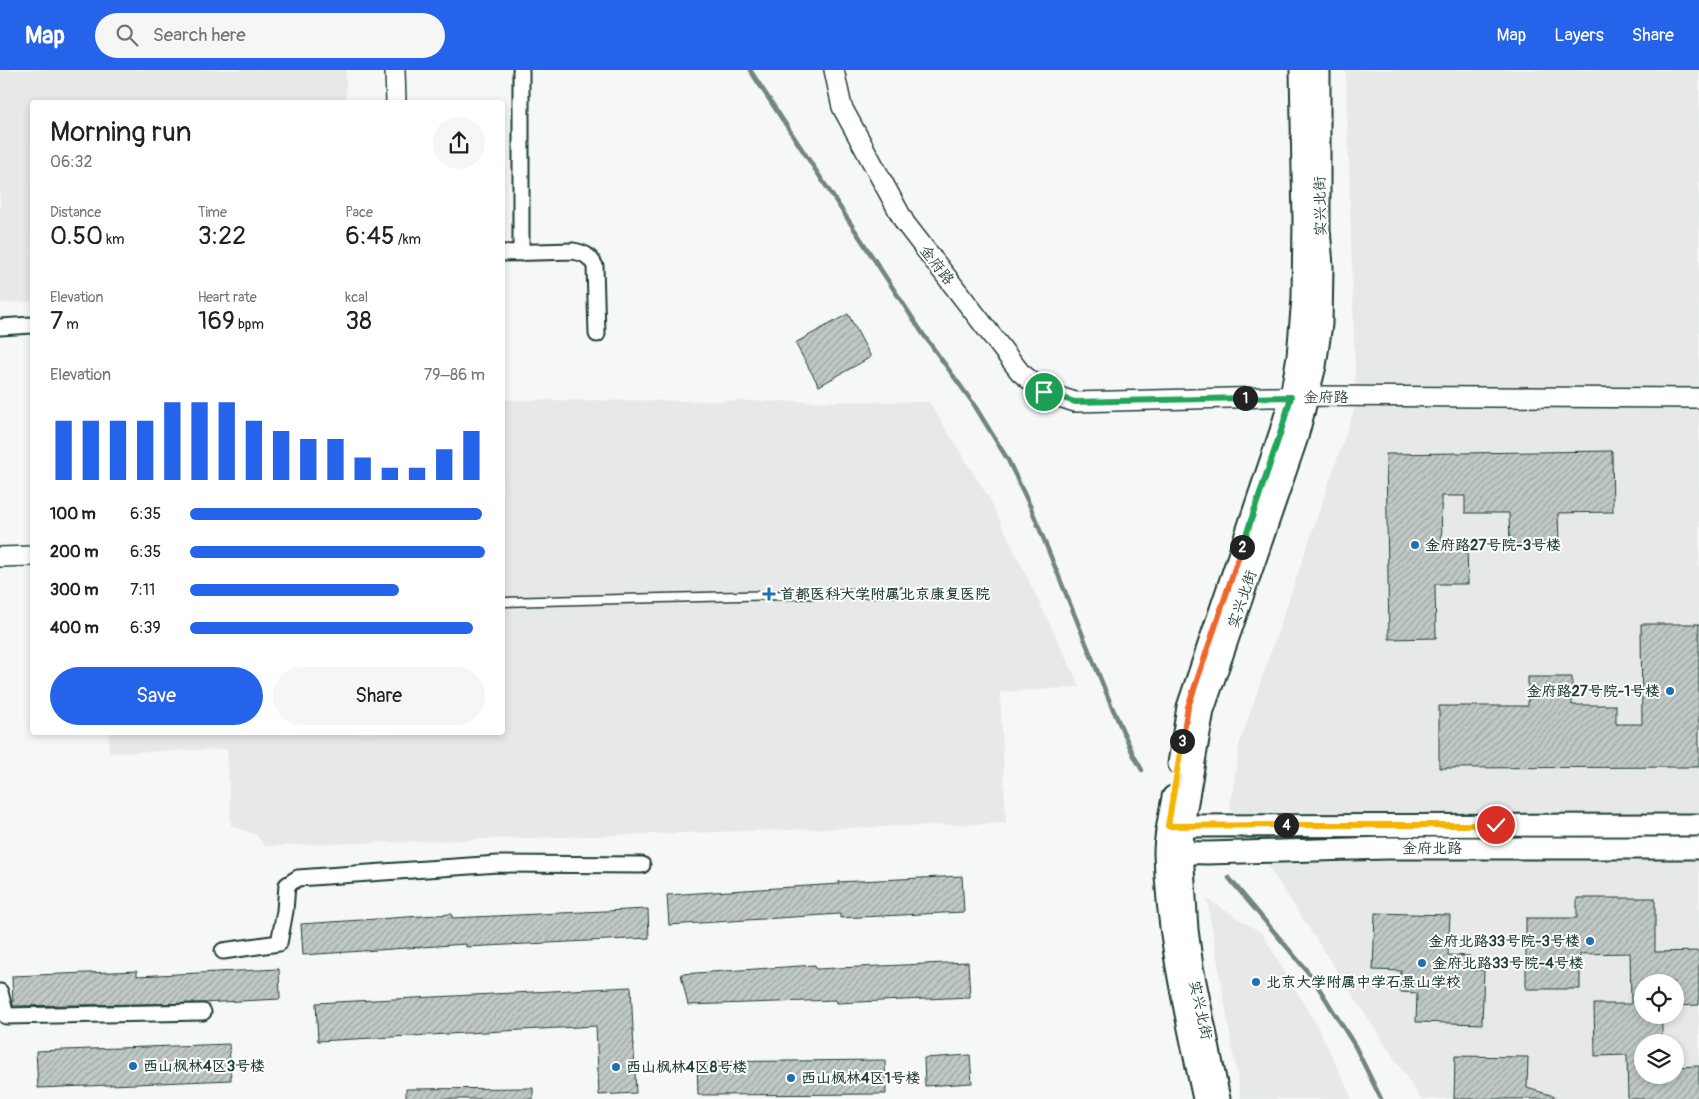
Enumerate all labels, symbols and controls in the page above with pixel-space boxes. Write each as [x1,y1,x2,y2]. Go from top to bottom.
search box [95,13,445,58]
text: Map [25,21,65,50]
icon: search [113,21,141,49]
text: Search here [153,23,246,47]
text: Map [1497,24,1526,47]
text: Layers [1554,24,1604,47]
text: Share [1632,24,1674,47]
text: Morning run [50,115,192,150]
button: share [433,117,485,169]
text: 06:32 [50,152,92,172]
street label: 实兴北街 [1310,176,1331,236]
text: Distance [50,204,101,221]
text: Time [198,204,227,221]
text: Pace [345,204,373,221]
text: 0.50 [50,221,103,252]
text: 3:22 [198,221,246,252]
text: 6:45 [345,221,395,252]
text: km [103,231,125,248]
text: /km [395,231,421,248]
street label: 金府路 [915,242,958,289]
text: Elevation [50,289,103,306]
text: Heart rate [198,289,257,306]
text: kcal [345,289,368,306]
text: 7 [50,306,63,337]
text: 169 [198,306,235,337]
text: 38 [345,306,372,337]
text: m [63,316,79,333]
text: bpm [235,316,264,333]
text: Elevation [50,365,111,385]
text: 79–86 m [424,365,485,385]
pin [1023,371,1065,413]
icon: arrive [1030,378,1058,406]
pin: 1 [1232,386,1258,410]
street label: 金府路 [1303,388,1349,407]
text: 1 [1243,390,1248,407]
text: 100 m [50,504,96,524]
text: 6:35 [130,504,161,524]
pin: 2 [1230,534,1254,560]
place label: 金府路27号院-3号楼 [1425,536,1561,555]
text: 2 [1239,539,1246,556]
marker: 金府路27号院-3号楼 [1409,539,1421,551]
text: 200 m [50,542,98,562]
text: 6:35 [130,542,161,562]
street label: 实兴北街 [1224,568,1261,631]
text: 300 m [50,580,98,600]
text: 7:11 [130,580,155,600]
place label: 首都医科大学附属北京康复医院 [780,585,990,604]
marker: 首都医科大学附属北京康复医院 [762,587,776,601]
text: 400 m [50,618,99,638]
text: 6:39 [130,618,161,638]
button: Save [50,667,263,725]
button: Share [273,667,485,725]
place label: 金府路27号院-1号楼 [1526,682,1660,701]
marker: 金府路27号院-1号楼 [1664,685,1676,697]
pin: 3 [1170,728,1194,754]
text: 3 [1179,733,1186,750]
pin [1475,804,1517,846]
icon: check [1482,811,1510,839]
pin: 4 [1274,812,1298,838]
text: 4 [1282,817,1291,834]
street label: 金府北路 [1402,839,1462,858]
place label: 金府北路33号院-3号楼 [1428,932,1580,951]
marker: 金府北路33号院-3号楼 [1584,935,1596,947]
place label: 金府北路33号院-4号楼 [1432,954,1584,973]
marker: 金府北路33号院-4号楼 [1416,957,1428,969]
place label: 北京大学附属中学石景山学校 [1266,973,1461,992]
map controls [1634,974,1684,1084]
button: locate [1634,974,1684,1024]
marker: 北京大学附属中学石景山学校 [1250,976,1262,988]
street label: 实兴北街 [1185,979,1216,1041]
button: layers [1634,1034,1684,1084]
place label: 西山枫林4区3号楼 [143,1057,265,1076]
place label: 西山枫林4区8号楼 [626,1058,747,1077]
marker: 西山枫林4区3号楼 [127,1060,139,1072]
marker: 西山枫林4区8号楼 [610,1061,622,1073]
place label: 西山枫林4区1号楼 [801,1069,921,1088]
marker: 西山枫林4区1号楼 [785,1072,797,1084]

